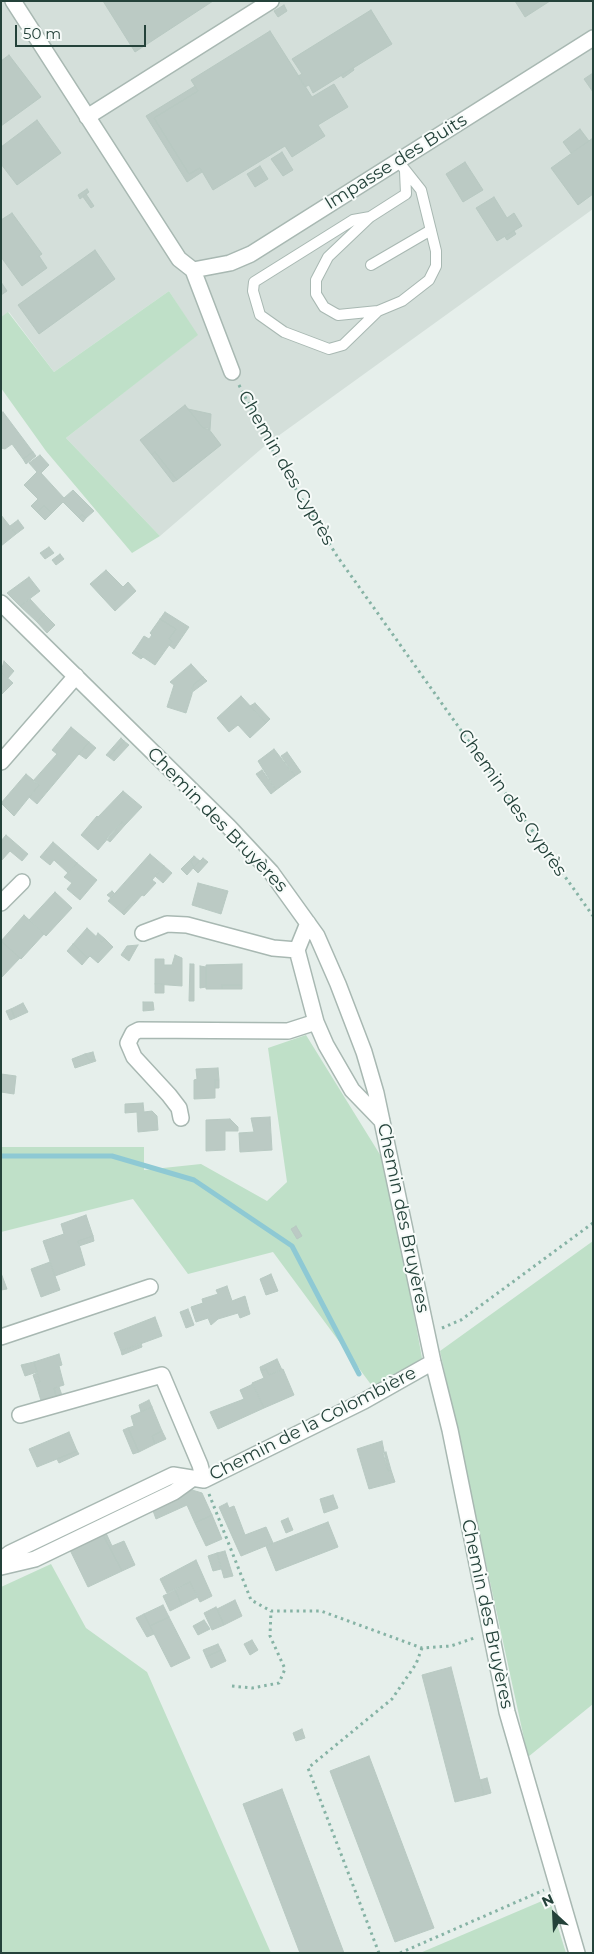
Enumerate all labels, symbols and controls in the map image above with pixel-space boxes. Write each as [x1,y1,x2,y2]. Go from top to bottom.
scale bar [18,15,149,47]
text: 50 m [23,24,61,43]
street label: Impasse des Buits [321,110,471,214]
street label: Chemin des Cyprès [233,387,339,549]
street label: Chemin des Cyprès [453,725,571,881]
street label: Chemin des Bruyères [142,743,292,897]
street label: Chemin des Bruyères [372,1121,434,1315]
street label: Chemin de la Colombière [206,1362,420,1486]
street label: Chemin des Bruyères [456,1517,518,1711]
north arrow [529,1889,579,1939]
text: N [539,1890,557,1911]

